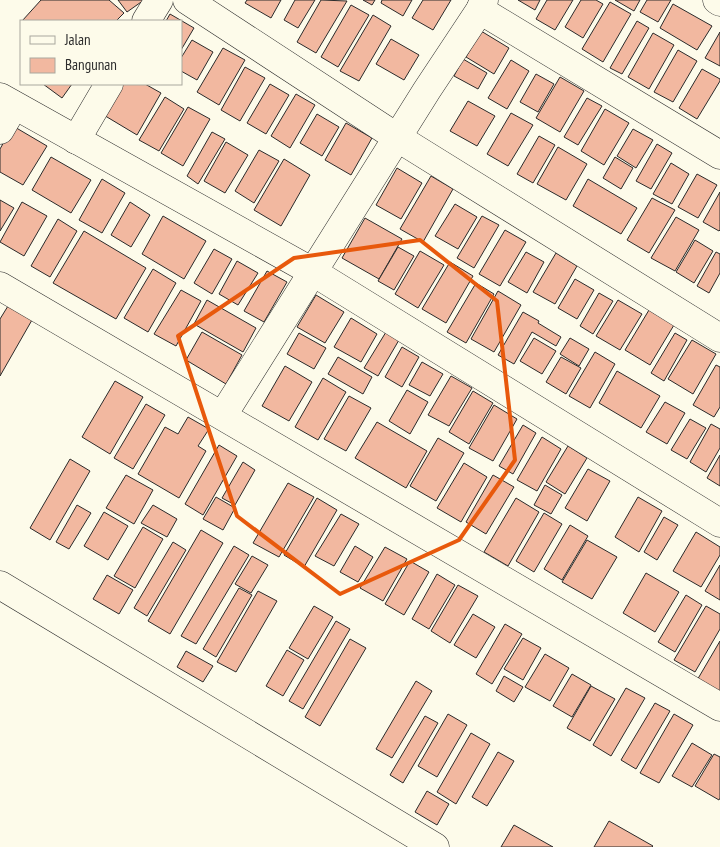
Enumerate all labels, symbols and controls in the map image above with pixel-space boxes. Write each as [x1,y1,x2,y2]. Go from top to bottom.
legend [20,20,182,85]
text: Jalan [64,30,91,49]
text: Bangunan [65,55,117,74]

